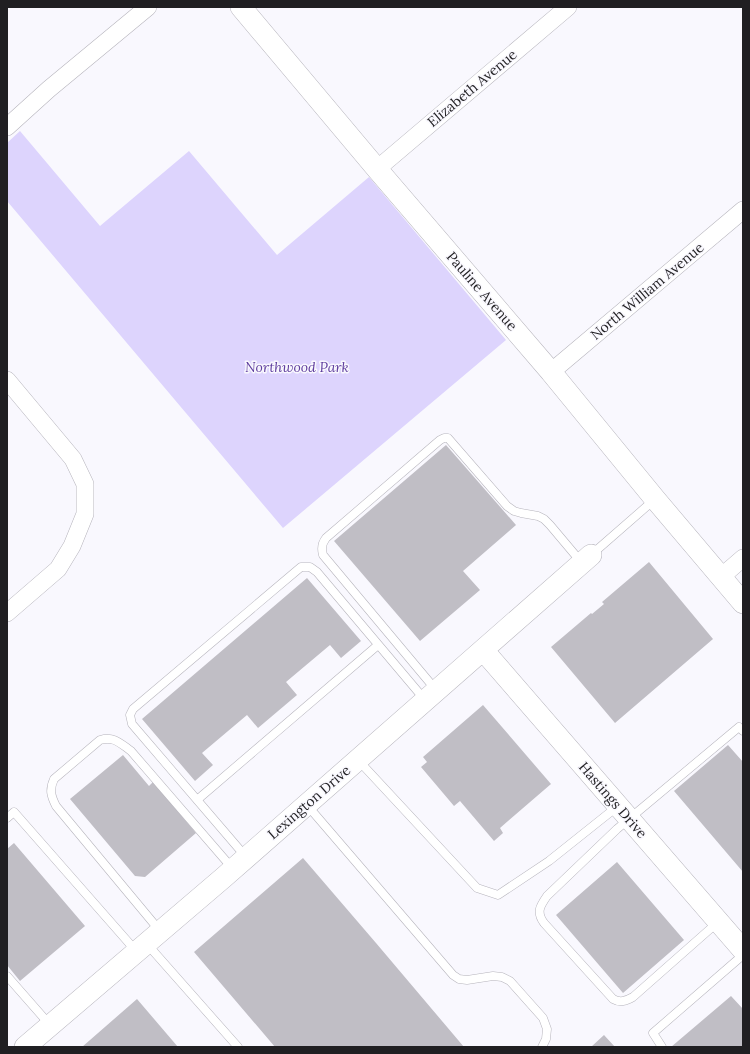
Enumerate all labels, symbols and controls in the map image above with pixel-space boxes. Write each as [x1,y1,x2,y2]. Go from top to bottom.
street label: Elizabeth Avenue [424,45,521,131]
street label: North William Avenue [587,238,708,344]
street label: Pauline Avenue [443,248,522,335]
park label: Northwood Park [245,358,349,376]
street label: Hastings Drive [575,758,651,842]
street label: Lexington Drive [264,761,354,843]

